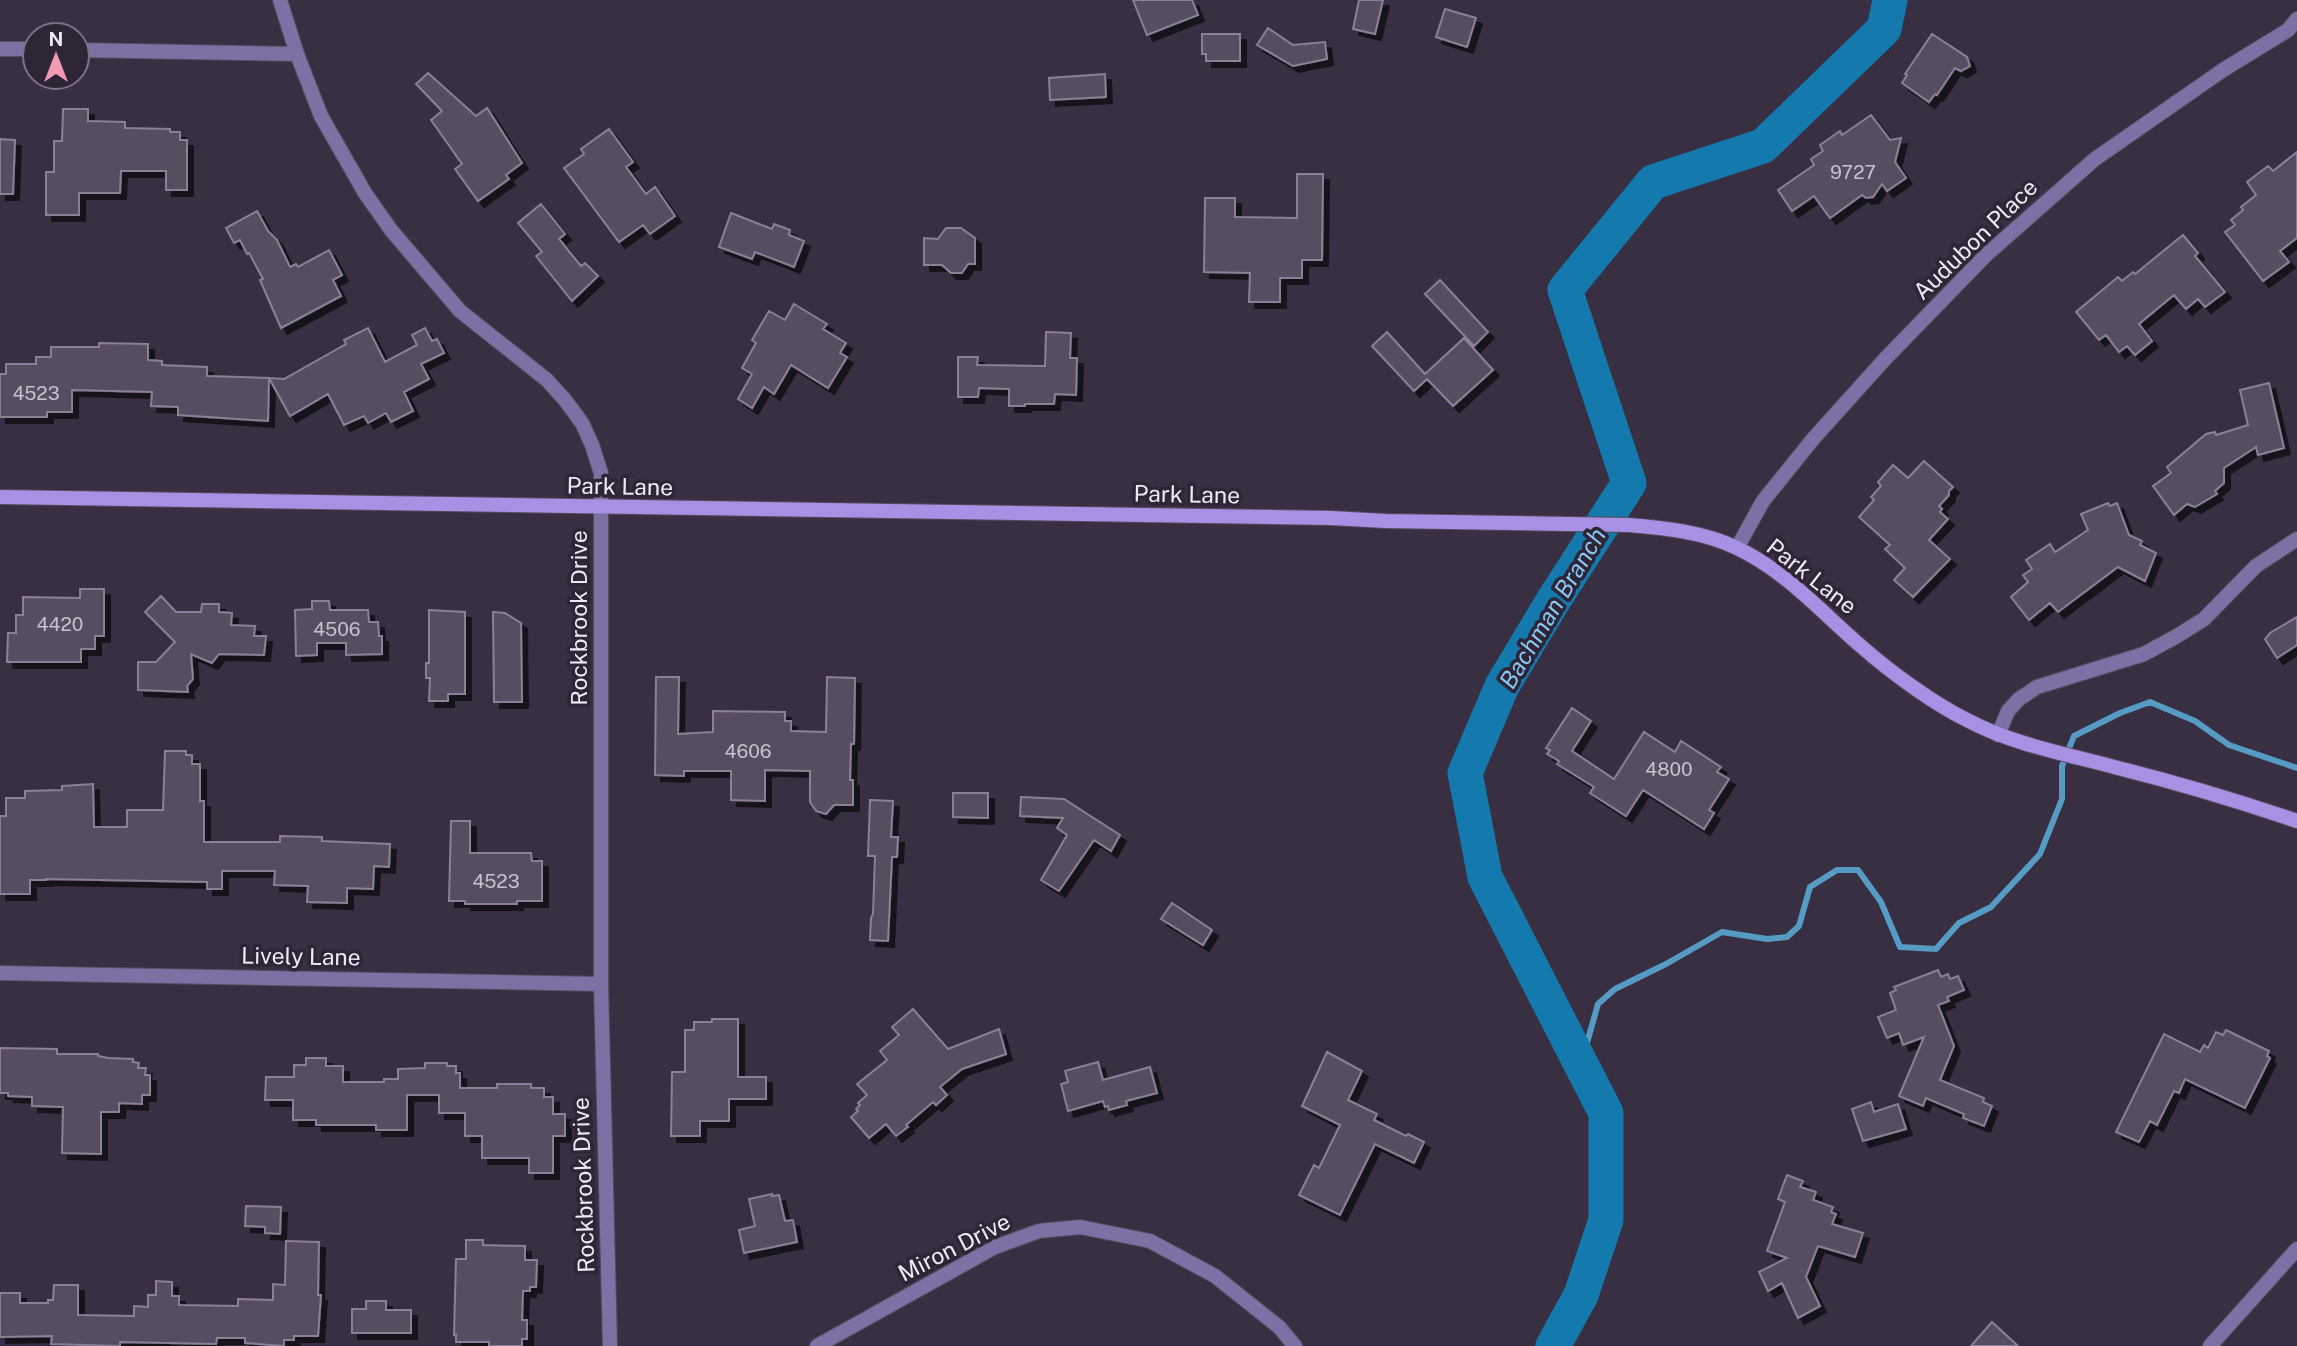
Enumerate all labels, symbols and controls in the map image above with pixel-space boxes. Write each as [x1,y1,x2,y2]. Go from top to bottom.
north arrow [21,21,91,91]
text: N [49,28,63,50]
house number: 9727 [1830,161,1876,183]
street label: Audubon Place [1907,173,2043,305]
house number: 4523 [12,382,60,404]
street label: Park Lane [566,472,674,500]
street label: Park Lane [1133,480,1241,508]
water label: Bachman Branch [1493,523,1611,693]
street label: Rockbrook Drive [565,530,592,706]
street label: Park Lane [1762,533,1862,619]
house number: 4420 [37,613,83,635]
house number: 4506 [313,618,361,640]
house number: 4606 [725,740,771,762]
house number: 4800 [1645,758,1693,780]
house number: 4523 [472,870,520,892]
street label: Lively Lane [241,941,361,971]
street label: Rockbrook Drive [566,1097,600,1273]
street label: Miron Drive [894,1207,1014,1287]

